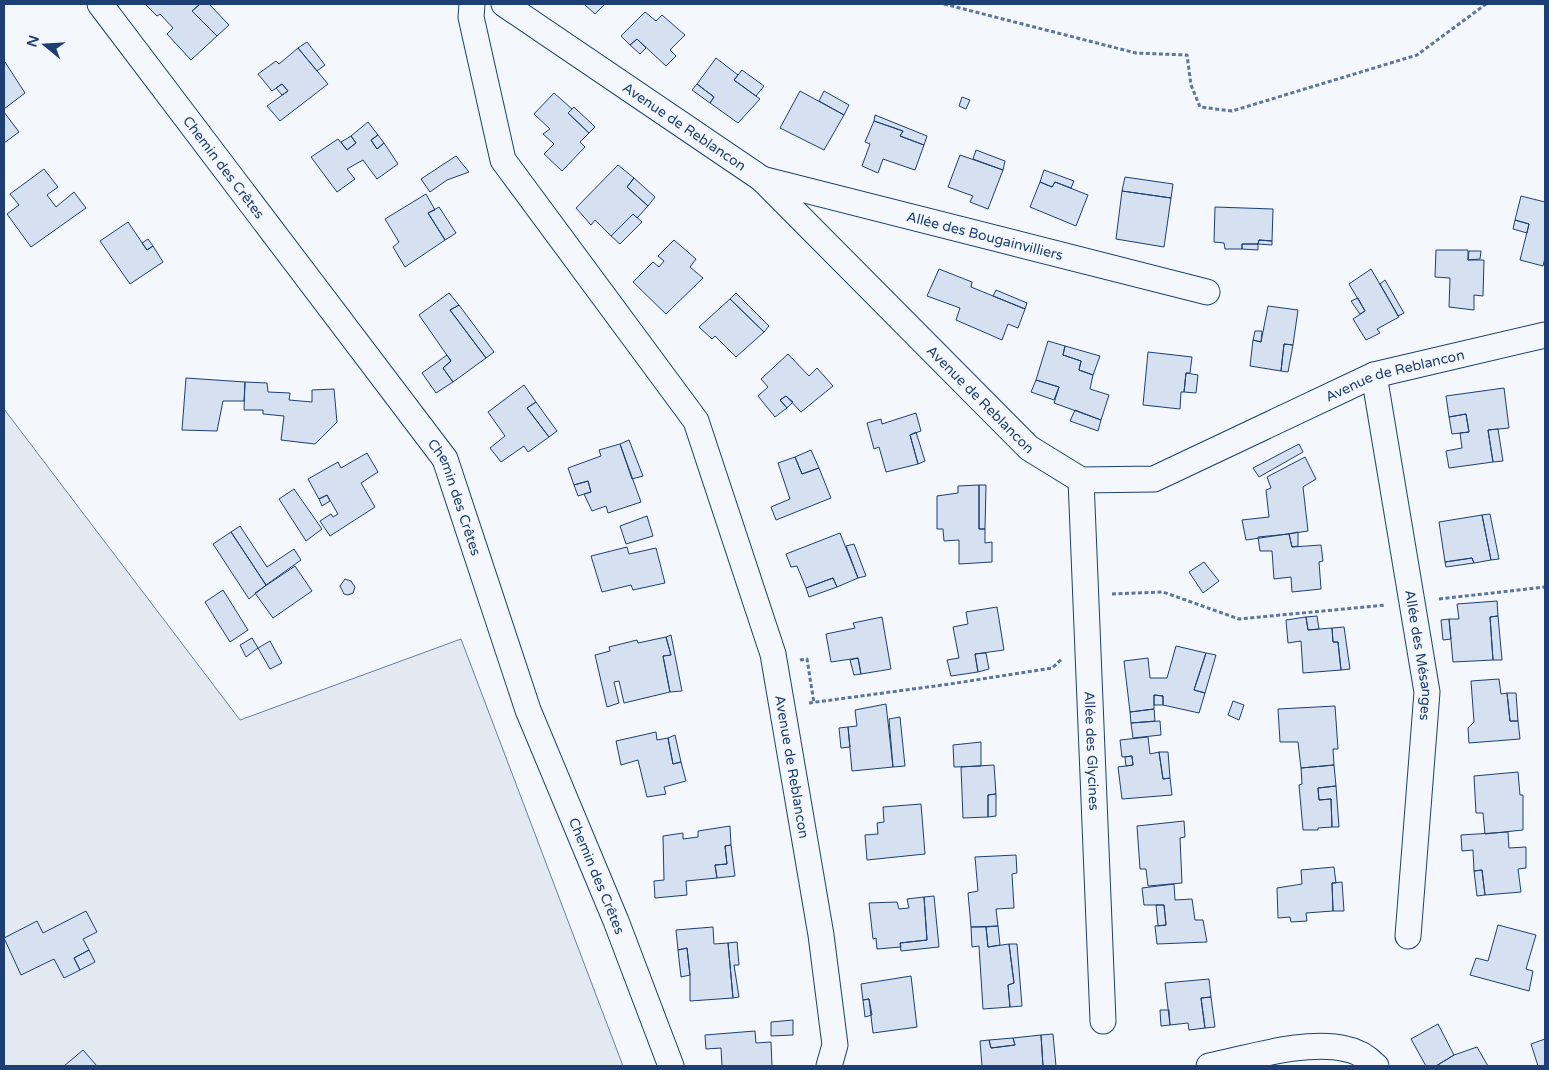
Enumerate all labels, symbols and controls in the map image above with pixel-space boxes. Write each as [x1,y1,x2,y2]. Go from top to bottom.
north arrow [20,20,70,70]
text: N [23,33,43,49]
street label: Avenue de Reblancon [619,79,749,174]
street label: Chemin des Crêtes [179,113,268,222]
street label: Allée des Bougainvilliers [905,208,1065,264]
street label: Avenue de Reblancon [923,342,1038,457]
street label: Avenue de Reblancon [1323,346,1466,405]
street label: Chemin des Crêtes [424,435,485,558]
street label: Allée des Mésanges [1402,589,1436,721]
street label: Allée des Glycines [1081,691,1103,811]
street label: Avenue de Reblancon [772,694,813,840]
street label: Chemin des Crêtes [565,815,629,937]

